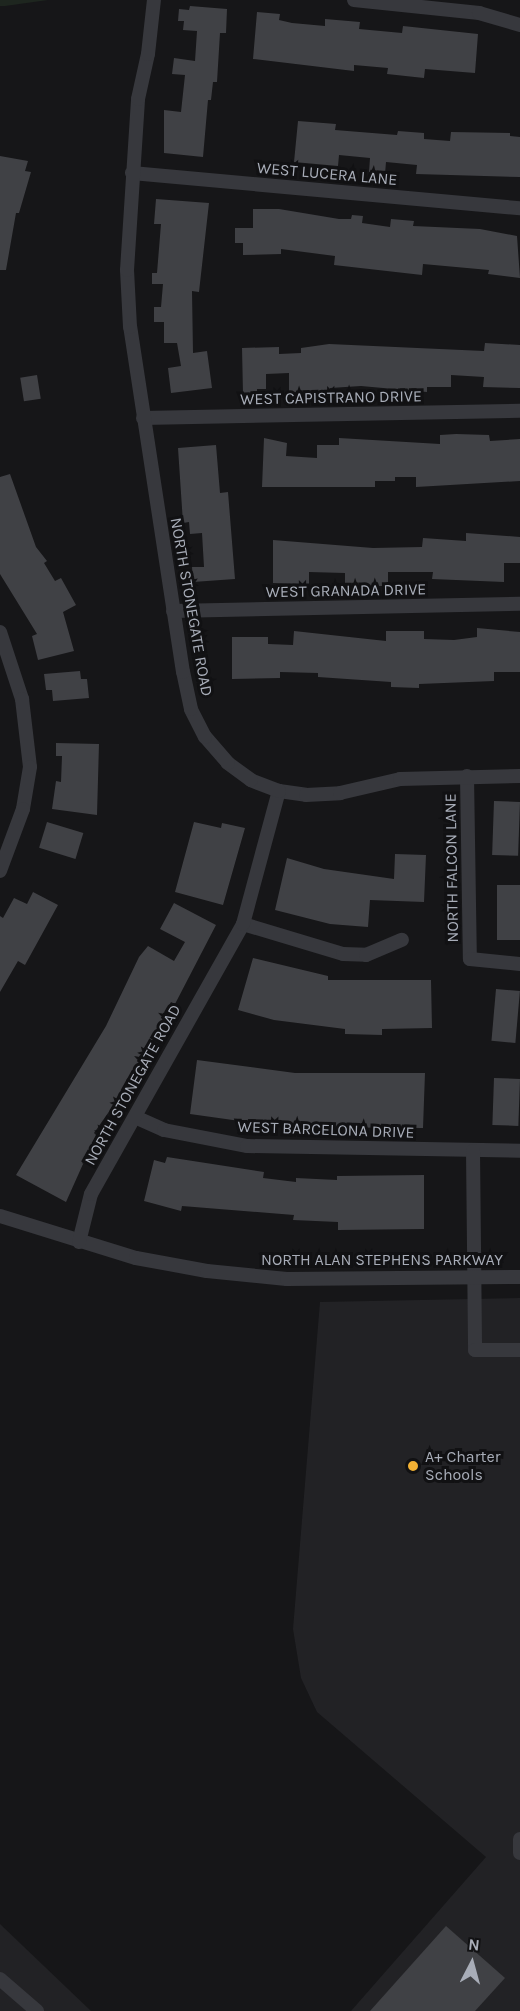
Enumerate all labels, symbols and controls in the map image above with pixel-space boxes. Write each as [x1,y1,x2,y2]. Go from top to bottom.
street label: WEST LUCERA LANE [256,158,398,190]
street label: WEST CAPISTRANO DRIVE [240,387,422,409]
street label: NORTH STONEGATE ROAD [166,516,216,698]
street label: WEST GRANADA DRIVE [266,580,426,602]
street label: NORTH FALCON LANE [441,793,463,943]
street label: NORTH STONEGATE ROAD [81,1001,185,1169]
street label: WEST BARCELONA DRIVE [237,1117,415,1143]
street label: NORTH ALAN STEPHENS PARKWAY [261,1250,503,1270]
place label: A+ Charter Schools [425,1447,500,1485]
marker: A+ Charter Schools [406,1459,420,1473]
north arrow [442,1933,502,1993]
text: N [467,1935,481,1955]

